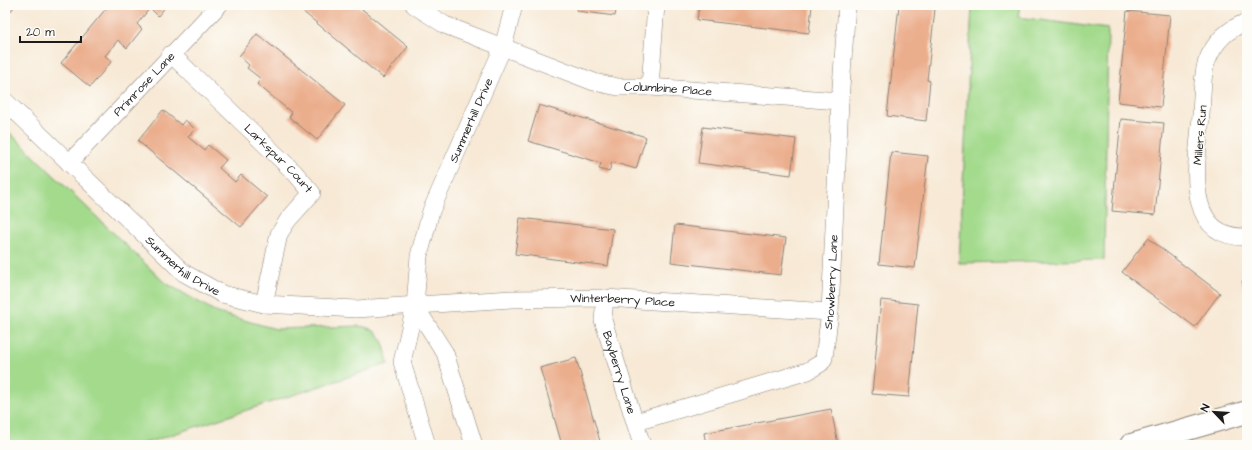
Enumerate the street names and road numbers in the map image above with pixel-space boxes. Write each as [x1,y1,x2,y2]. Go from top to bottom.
street label: Primrose Lane [110,48,180,120]
street label: Summerhill Drive [445,75,498,166]
street label: Columbine Place [624,79,713,101]
street label: Millers Run [1189,104,1212,166]
street label: Larkspur Court [240,120,317,197]
street label: Summerhill Drive [141,232,224,301]
street label: Snowberry Lane [820,234,843,330]
street label: Winterberry Place [570,290,676,311]
street label: Bayberry Lane [598,329,640,417]

